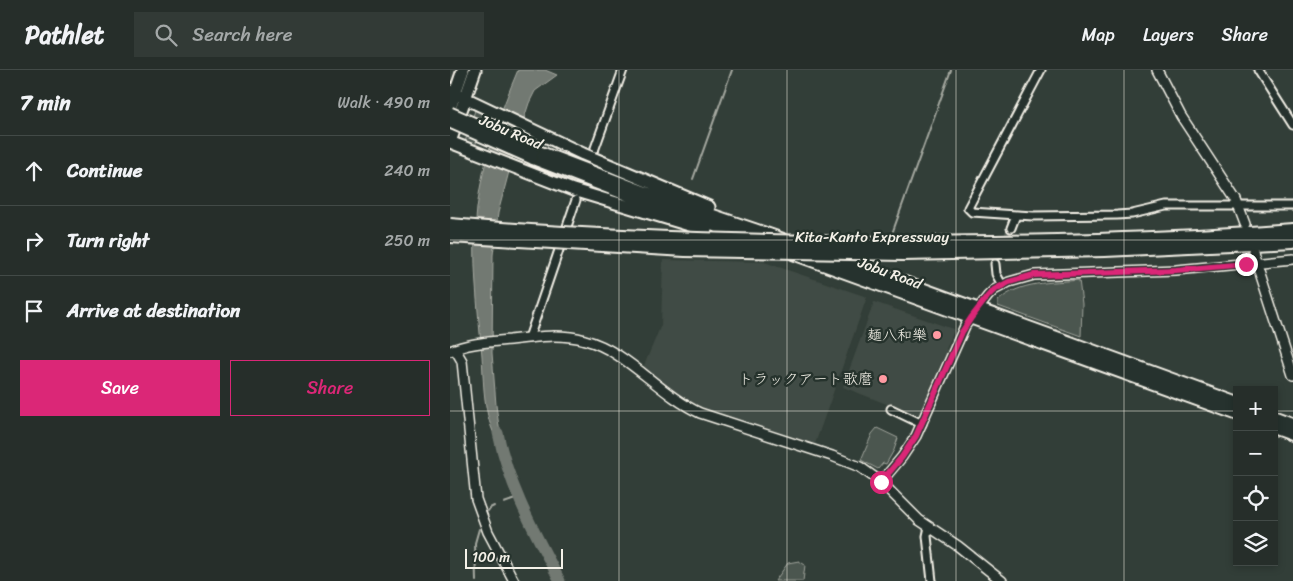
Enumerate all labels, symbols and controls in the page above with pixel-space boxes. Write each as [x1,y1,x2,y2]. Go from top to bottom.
search box [134,12,484,57]
text: Pathlet [25,14,104,56]
text: Search here [192,18,292,51]
text: Map [1082,19,1115,51]
text: Layers [1143,19,1194,51]
text: Share [1222,19,1268,51]
icon: search [152,21,180,49]
text: 7 min [20,84,71,122]
text: Walk · 490 m [338,88,430,117]
street label: Jobu Road [474,107,548,157]
text: Continue [67,154,143,187]
text: 240 m [384,156,430,185]
icon: ahead [20,157,48,185]
text: Turn right [67,224,149,257]
street label: Kita-Kanto Expressway [795,224,949,250]
text: 250 m [384,226,430,255]
icon: right [20,227,48,255]
street label: Jobu Road [853,249,927,297]
route end [1235,253,1258,276]
text: Arrive at destination [67,294,240,327]
icon: arrive [20,297,48,325]
place label: 麺八和樂 [867,322,927,348]
marker: 麺八和樂 [931,329,943,341]
button: Save [20,360,220,416]
button: Share [230,360,430,416]
place label: トラックアート歌麿 [739,366,873,392]
marker: トラックアート歌麿 [877,373,889,385]
map controls [1233,386,1278,566]
button: + [1233,386,1278,431]
button: − [1233,431,1278,476]
route start [870,471,893,494]
button: locate [1233,476,1278,521]
button: layers [1233,521,1278,566]
text: 100 m [472,545,510,570]
scale bar [465,546,562,569]

